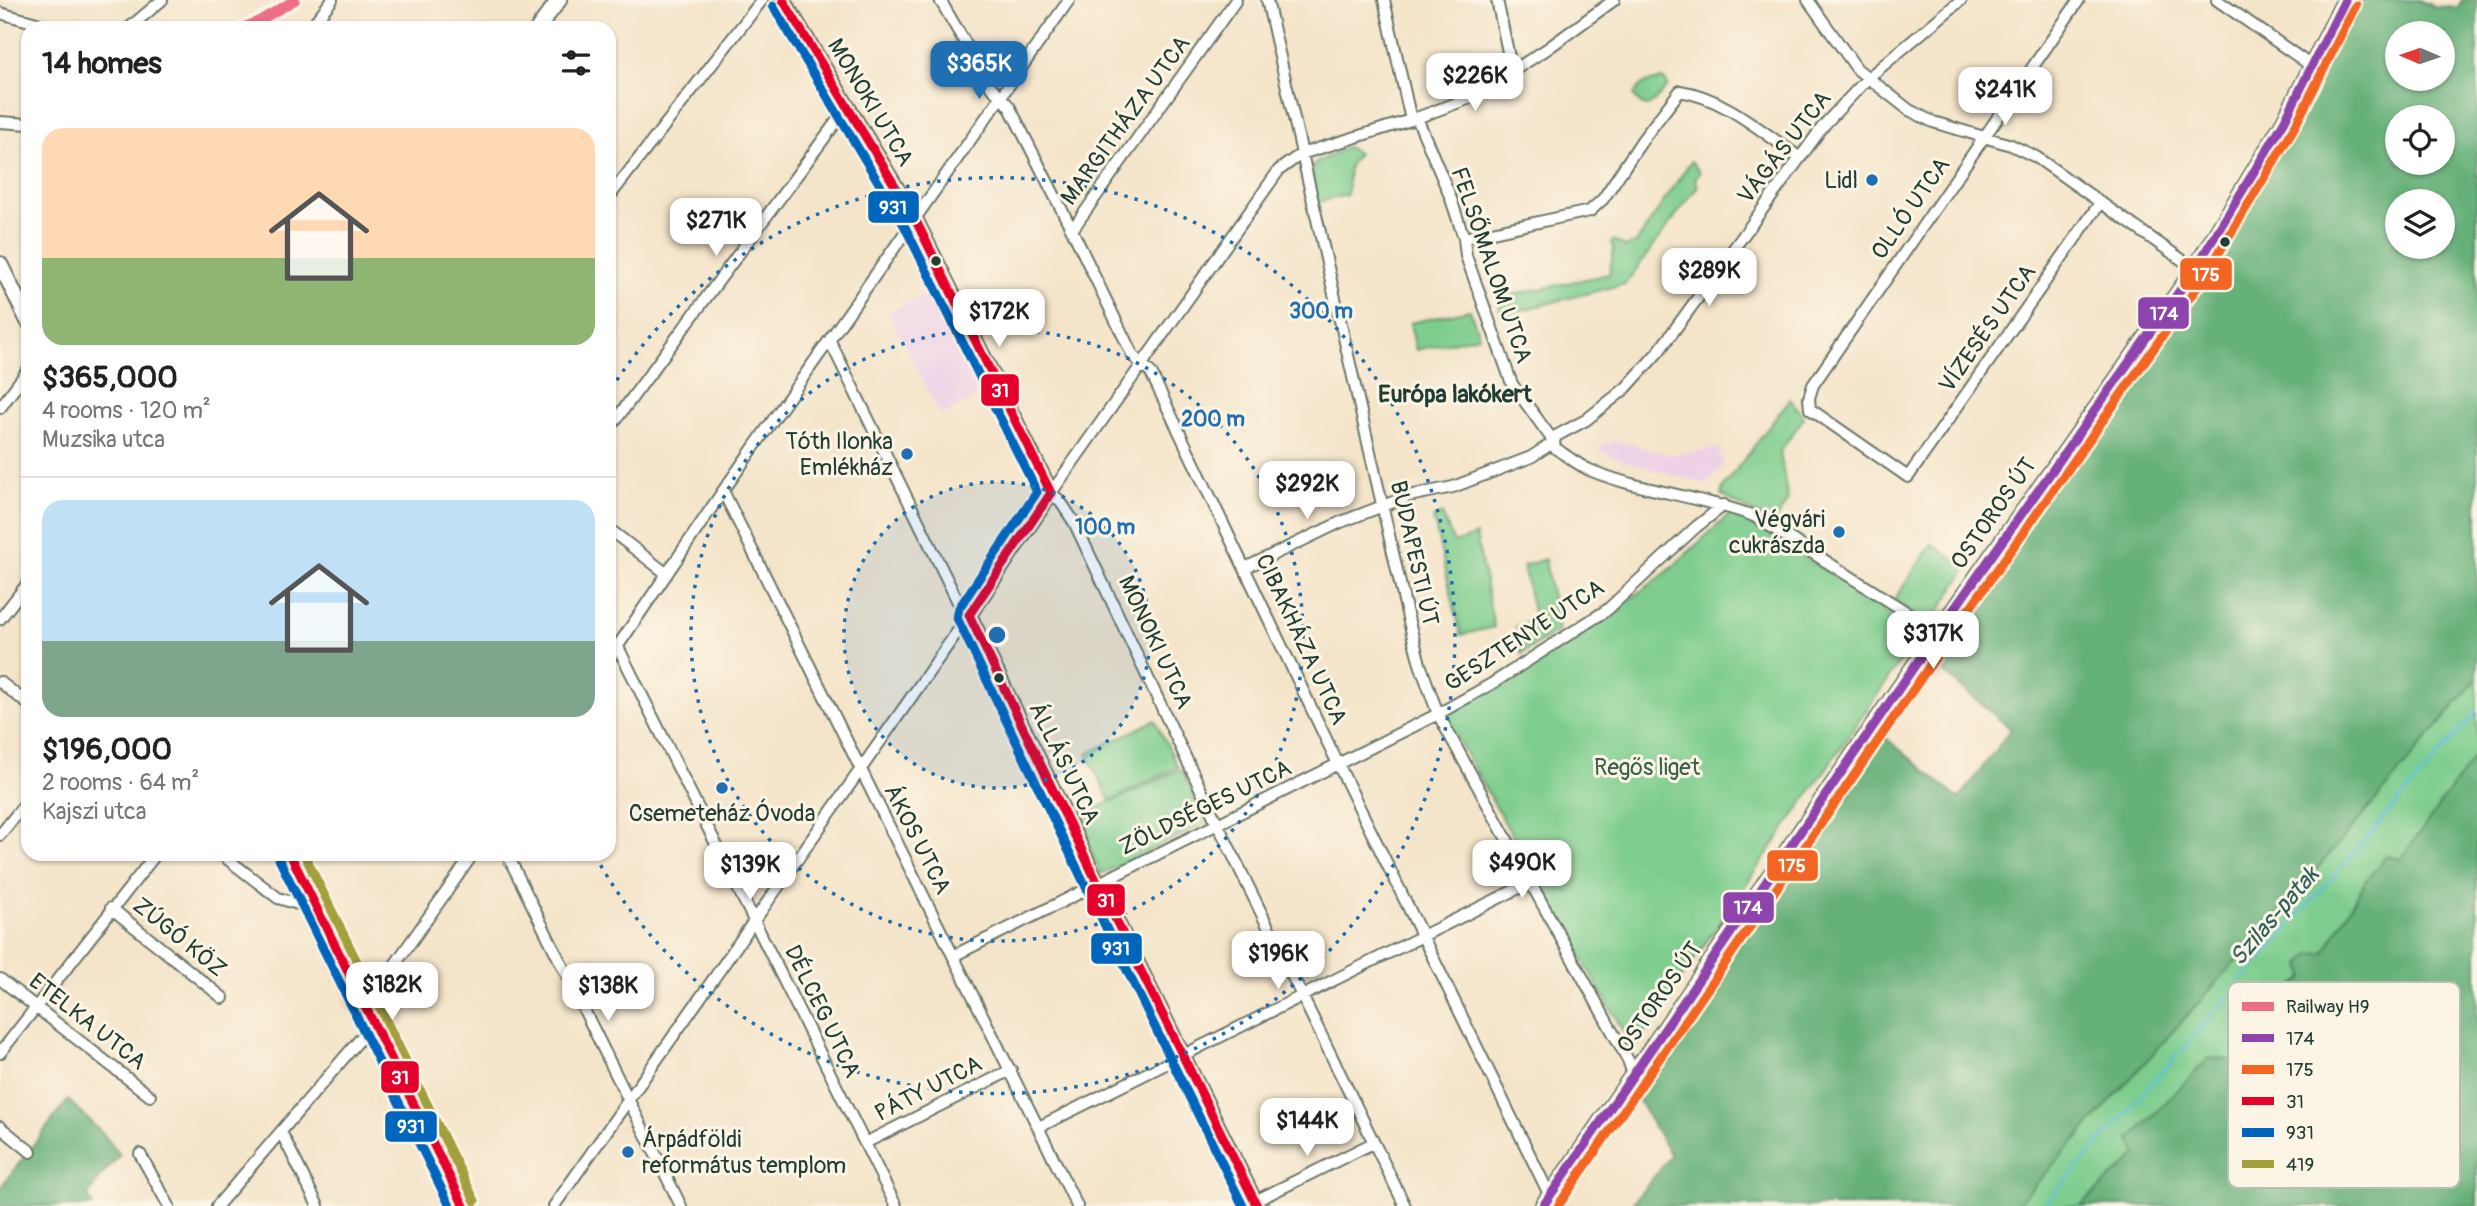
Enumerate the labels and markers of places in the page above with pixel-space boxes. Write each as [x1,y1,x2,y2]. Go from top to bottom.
pin: $365K [930,42,1028,101]
pin: $226K [1426,54,1524,113]
pin: $241K [1956,68,2054,127]
place label: Lidl [1824,166,1858,195]
marker: Lidl [1864,172,1880,188]
pin: $271K [667,198,765,258]
unlabelled marker [2218,235,2232,249]
pin: $289K [1660,248,1758,308]
unlabelled marker [929,254,943,268]
pin: $172K [950,290,1048,349]
place label: Tóth Ilonka Emlékház [785,427,893,482]
marker: Tóth Ilonka Emlékház [899,446,915,462]
pin: $292K [1258,462,1356,521]
place label: Végvári cukrászda [1729,505,1825,560]
marker: Végvári cukrászda [1831,524,1847,540]
pin: $317K [1884,612,1982,671]
centre of rings [985,623,1009,647]
unlabelled marker [992,671,1006,685]
marker: Csemeteház Óvoda [714,780,730,796]
place label: Csemeteház Óvoda [629,798,815,828]
pin: $490K [1473,841,1571,900]
pin: $139K [701,842,799,902]
pin: $196K [1229,932,1327,991]
pin: $182K [343,962,441,1022]
pin: $138K [559,964,657,1023]
pin: $144K [1258,1098,1356,1158]
place label: Árpádföldi református templom [642,1125,846,1180]
marker: Árpádföldi református templom [620,1144,636,1160]

